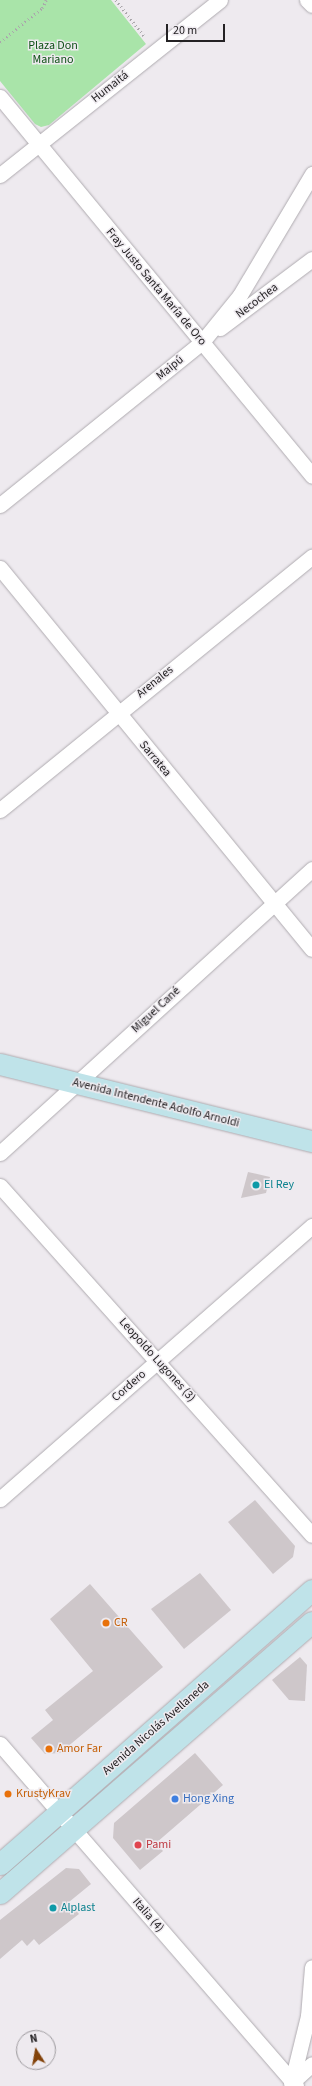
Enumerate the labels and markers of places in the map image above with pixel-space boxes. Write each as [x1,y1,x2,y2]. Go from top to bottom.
place label: El Rey [264,1178,294,1192]
marker: El Rey [251,1180,261,1190]
place label: CR [114,1616,128,1630]
marker: CR [101,1618,111,1628]
place label: Amor Far [57,1742,102,1756]
marker: Amor Far [44,1744,54,1754]
place label: KrustyKrav [16,1787,71,1801]
marker: KrustyKrav [3,1789,13,1799]
place label: Hong Xing [183,1792,234,1806]
marker: Hong Xing [170,1794,180,1804]
place label: Pami [146,1838,171,1852]
marker: Pami [133,1840,143,1850]
place label: Alplast [61,1901,95,1915]
marker: Alplast [48,1903,58,1913]

